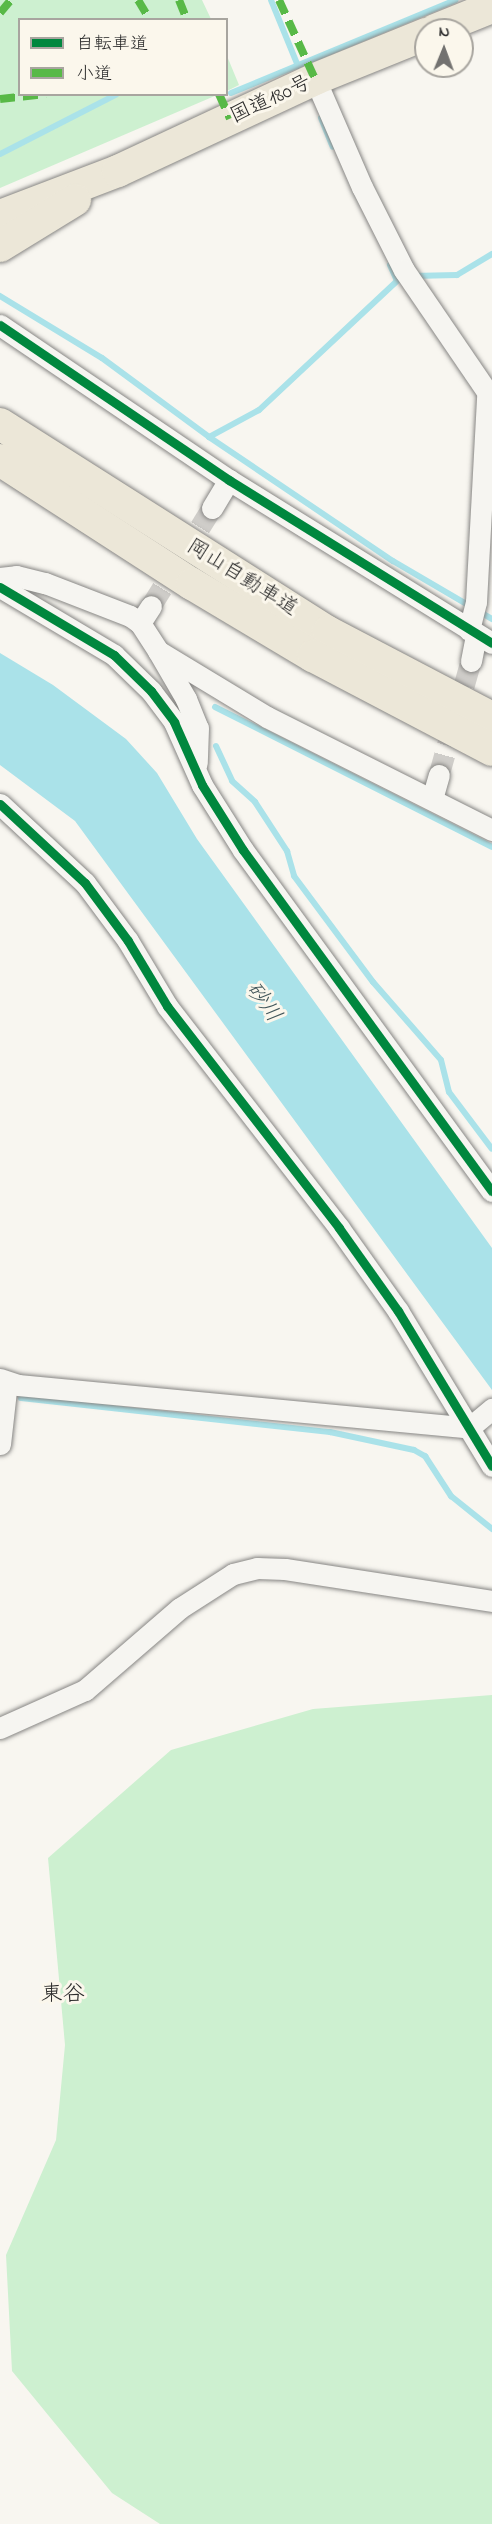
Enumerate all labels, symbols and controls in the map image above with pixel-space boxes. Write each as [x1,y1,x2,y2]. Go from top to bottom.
legend [18,18,228,96]
north arrow [414,18,474,78]
text: N [439,20,450,44]
text: 自転車道 [76,32,148,58]
text: 小道 [76,62,112,88]
street label: 国道180号 [226,70,316,130]
street label: 岡山自動車道 [182,534,302,622]
water label: 砂川 [238,977,286,1029]
district label: 東谷 [41,1983,85,2009]

